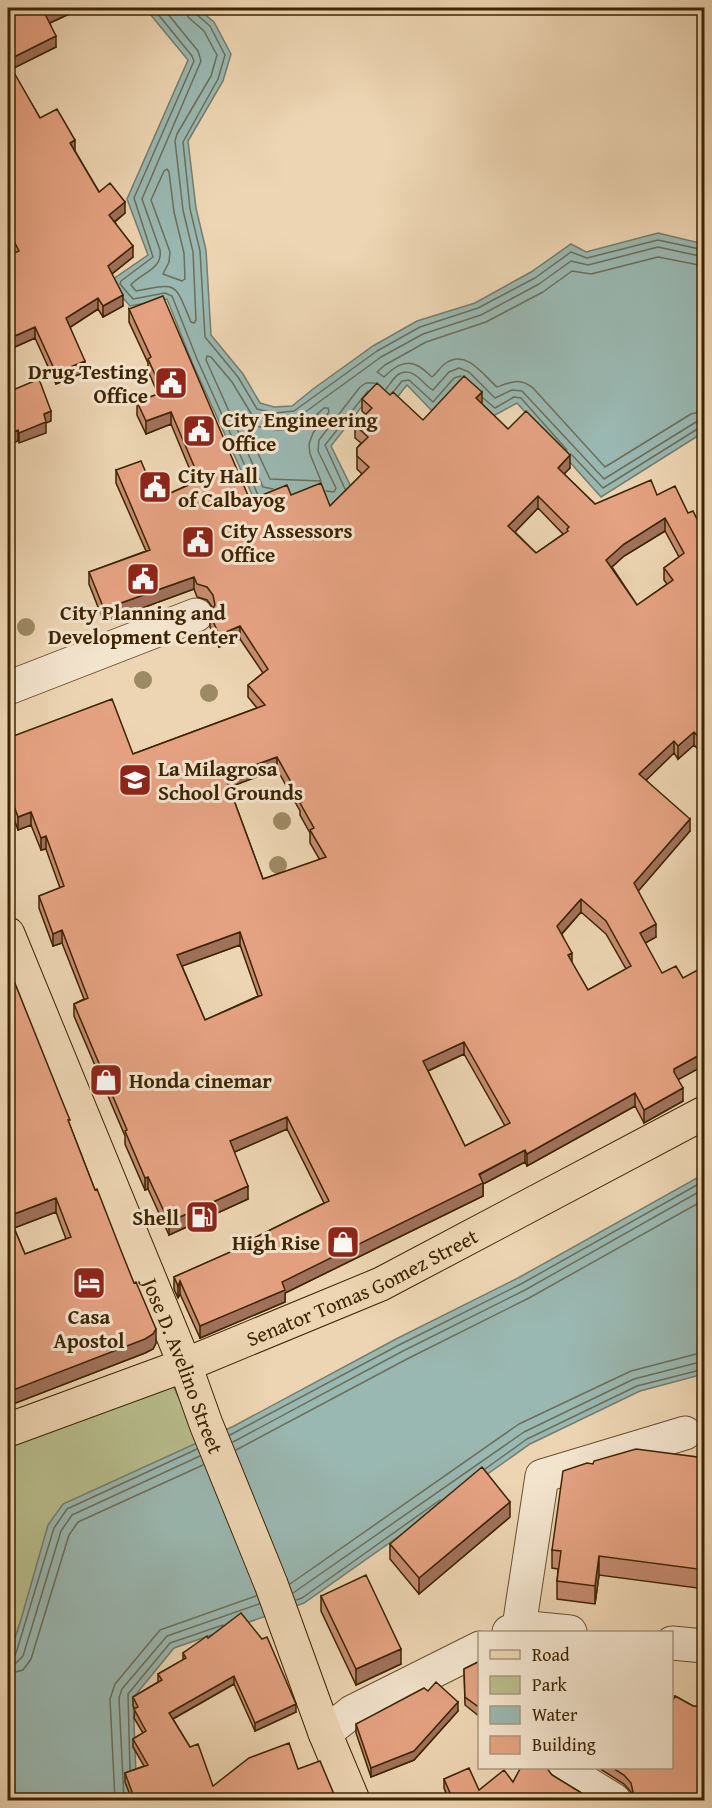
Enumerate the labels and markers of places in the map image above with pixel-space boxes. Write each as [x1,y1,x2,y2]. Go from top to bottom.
place label: Drug Testing Office [28,356,149,411]
public building icon: Drug Testing Office [153,365,189,401]
place label: City Engineering Office [222,404,379,459]
public building icon: City Engineering Office [181,413,217,449]
place label: City Hall of Calbayog [178,460,286,515]
public building icon: City Hall of Calbayog [137,469,173,505]
place label: City Assessors Office [221,515,352,570]
public building icon: City Assessors Office [180,524,216,560]
public building icon: City Planning and Development Center [125,561,161,597]
place label: City Planning and Development Center [48,597,238,652]
place label: La Milagrosa School Grounds [158,753,303,808]
school or university icon: La Milagrosa School Grounds [117,762,153,798]
shop icon: Honda cinemar [88,1062,124,1098]
place label: Honda cinemar [129,1065,272,1096]
fuel station icon: Shell [184,1199,220,1235]
place label: Shell [132,1202,179,1233]
shop icon: High Rise [325,1224,361,1260]
place label: High Rise [232,1227,320,1258]
hotel icon: Casa Apostol [71,1265,107,1301]
place label: Casa Apostol [53,1301,125,1356]

